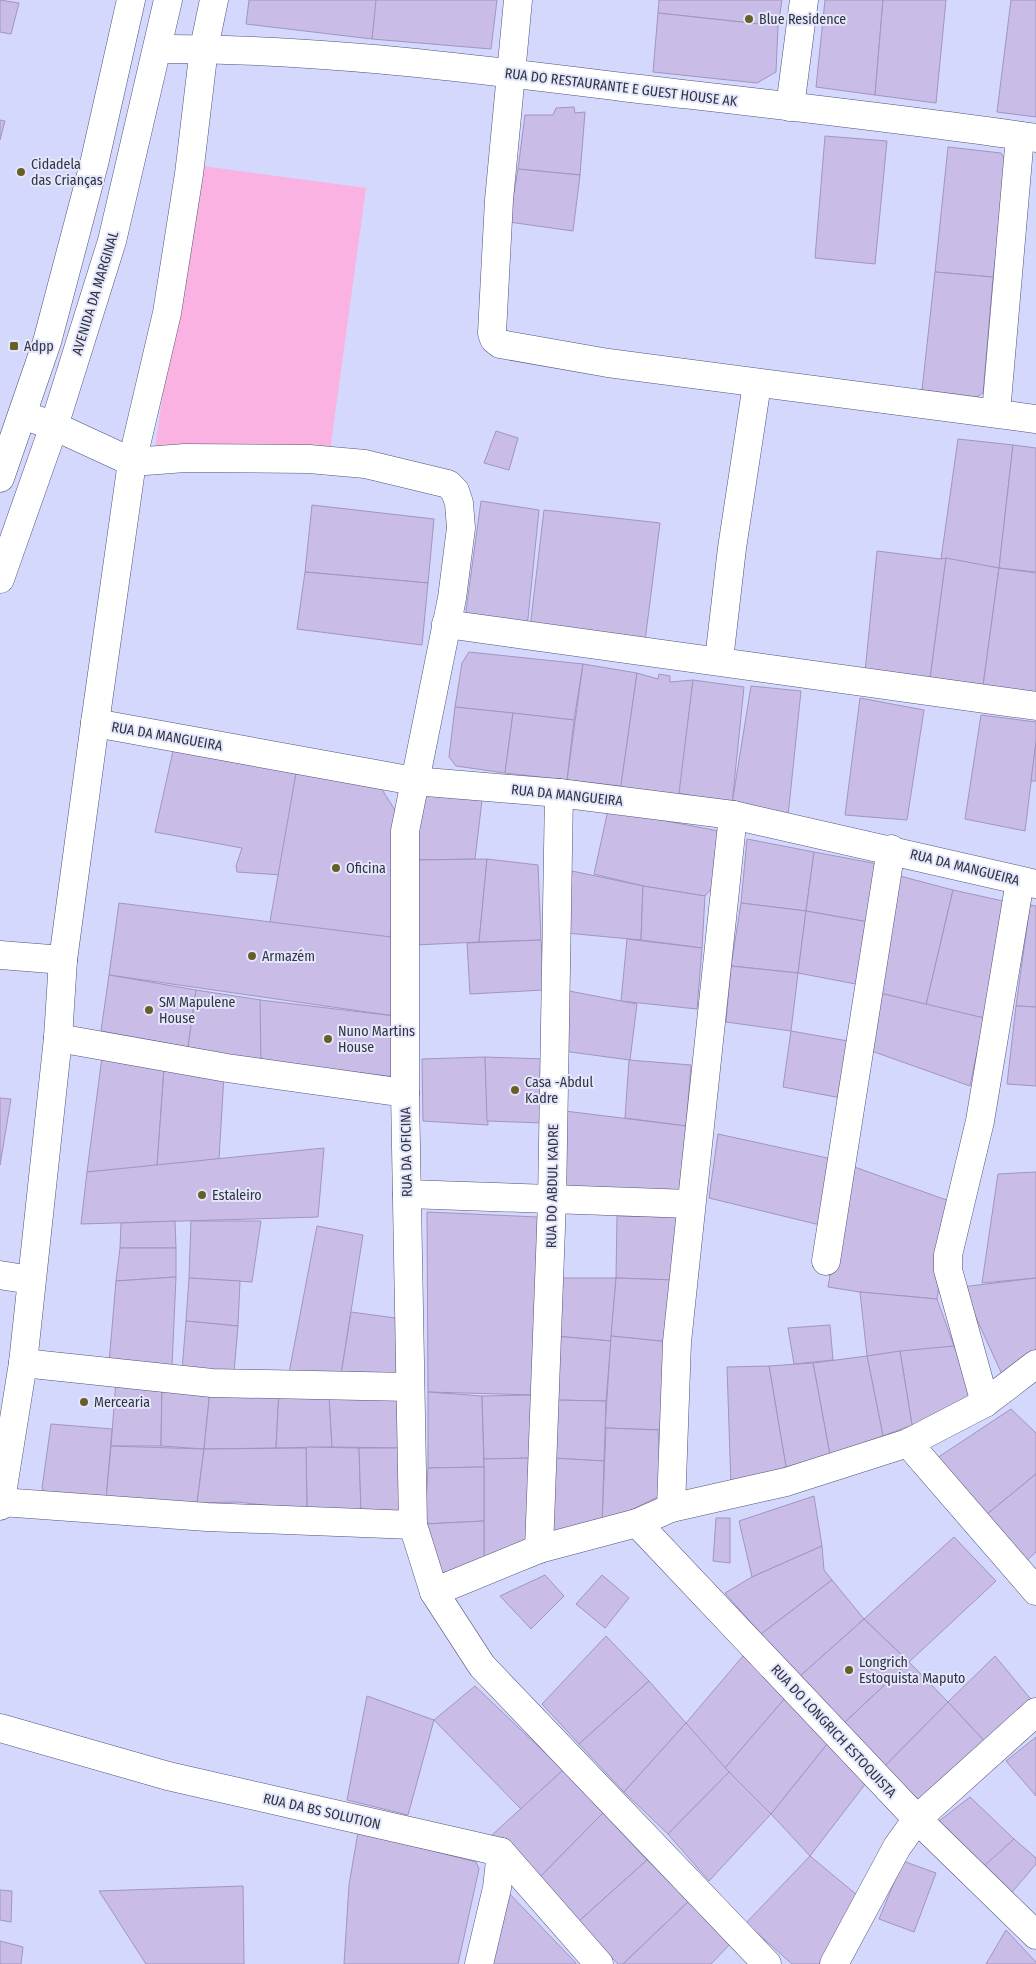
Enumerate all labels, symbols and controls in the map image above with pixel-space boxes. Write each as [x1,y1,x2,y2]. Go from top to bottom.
place label: Blue Residence [759,11,846,28]
marker: Blue Residence [743,13,755,25]
street label: RUA DO RESTAURANTE E GUEST HOUSE AK [504,65,739,110]
place label: Cidadela das Crianças [31,156,103,189]
marker: Cidadela das Crianças [15,166,27,178]
street label: AVENIDA DA MARGINAL [69,229,122,357]
place label: Adpp [24,338,54,355]
marker: Adpp [8,340,20,352]
street label: RUA DA MANGUEIRA [110,718,224,755]
street label: RUA DA MANGUEIRA [510,781,624,810]
street label: RUA DA MANGUEIRA [908,846,1022,889]
place label: Oficina [346,860,386,877]
marker: Oficina [330,862,342,874]
place label: Armazém [262,948,315,965]
marker: Armazém [246,950,258,962]
place label: SM Mapulene House [159,994,236,1027]
marker: SM Mapulene House [143,1004,155,1016]
place label: Nuno Martins House [338,1023,415,1056]
marker: Nuno Martins House [322,1033,334,1045]
place label: Casa -Abdul Kadre [525,1074,593,1107]
marker: Casa -Abdul Kadre [509,1084,521,1096]
street label: RUA DA OFICINA [397,1106,416,1197]
street label: RUA DO ABDUL KADRE [543,1123,562,1248]
place label: Estaleiro [212,1187,262,1204]
marker: Estaleiro [196,1189,208,1201]
place label: Mercearia [94,1394,150,1411]
marker: Mercearia [78,1396,90,1408]
place label: Longrich Estoquista Maputo [859,1654,965,1687]
street label: RUA DO LONGRICH ESTOQUISTA [767,1661,900,1802]
marker: Longrich Estoquista Maputo [843,1664,855,1676]
street label: RUA DA BS SOLUTION [262,1790,382,1833]

